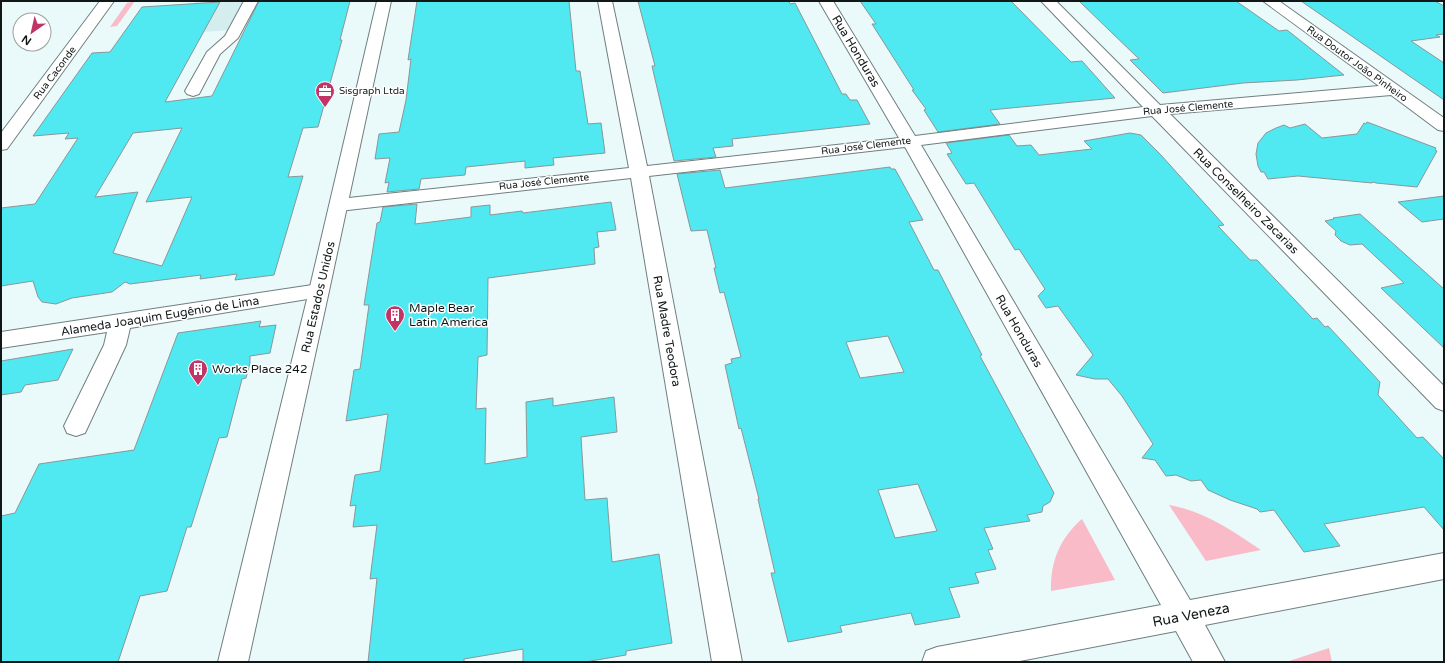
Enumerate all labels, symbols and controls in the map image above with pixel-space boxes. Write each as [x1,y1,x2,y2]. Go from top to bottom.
north arrow [12,12,52,52]
street label: Rua Honduras [829,13,883,90]
street label: Rua Doutor João Pinheiro [1304,23,1410,105]
text: N [19,32,34,48]
street label: Rua Caconde [31,44,79,102]
office icon: Sisgraph Ltda [314,80,336,108]
place label: Sisgraph Ltda [339,85,405,97]
street label: Rua José Clemente [1142,98,1234,118]
street label: Rua José Clemente [820,134,912,157]
street label: Rua Conselheiro Zacarias [1190,145,1302,257]
street label: Rua José Clemente [498,171,590,193]
street label: Rua Estados Unidos [298,240,338,354]
street label: Rua Madre Teodora [650,274,684,388]
street label: Rua Honduras [993,292,1045,370]
street label: Alameda Joaquim Eugênio de Lima [60,293,260,339]
place label: Maple Bear Latin America [409,301,488,329]
building icon: Maple Bear Latin America [384,304,406,332]
building icon: Works Place 242 [187,358,209,386]
place label: Works Place 242 [212,362,307,376]
street label: Rua Veneza [1151,599,1231,631]

